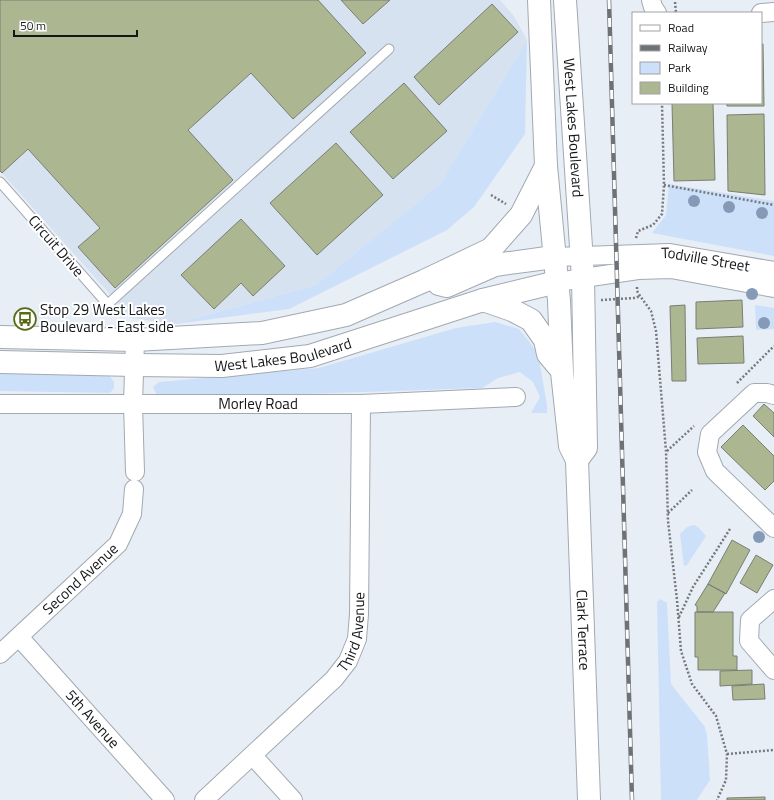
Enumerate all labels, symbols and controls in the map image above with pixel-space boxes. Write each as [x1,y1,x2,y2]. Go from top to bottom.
scale bar [14,12,137,38]
legend [632,12,762,104]
text: 50 m [20,16,46,35]
text: Road [668,18,694,37]
text: Railway [668,38,708,57]
street label: West Lakes Boulevard [558,57,590,198]
text: Park [668,58,691,77]
text: Building [668,78,709,97]
street label: Circuit Drive [23,210,90,282]
street label: Todville Street [661,241,752,278]
place label: Stop 29 West Lakes Boulevard - East side [40,298,174,338]
bus stop icon: Stop 29 West Lakes Boulevard - East side [12,306,38,332]
street label: West Lakes Boulevard [214,331,354,377]
street label: Morley Road [218,392,298,415]
street label: Second Avenue [37,537,123,620]
street label: Clark Terrace [571,589,596,671]
street label: Third Avenue [331,592,370,677]
street label: 5th Avenue [60,684,125,753]

